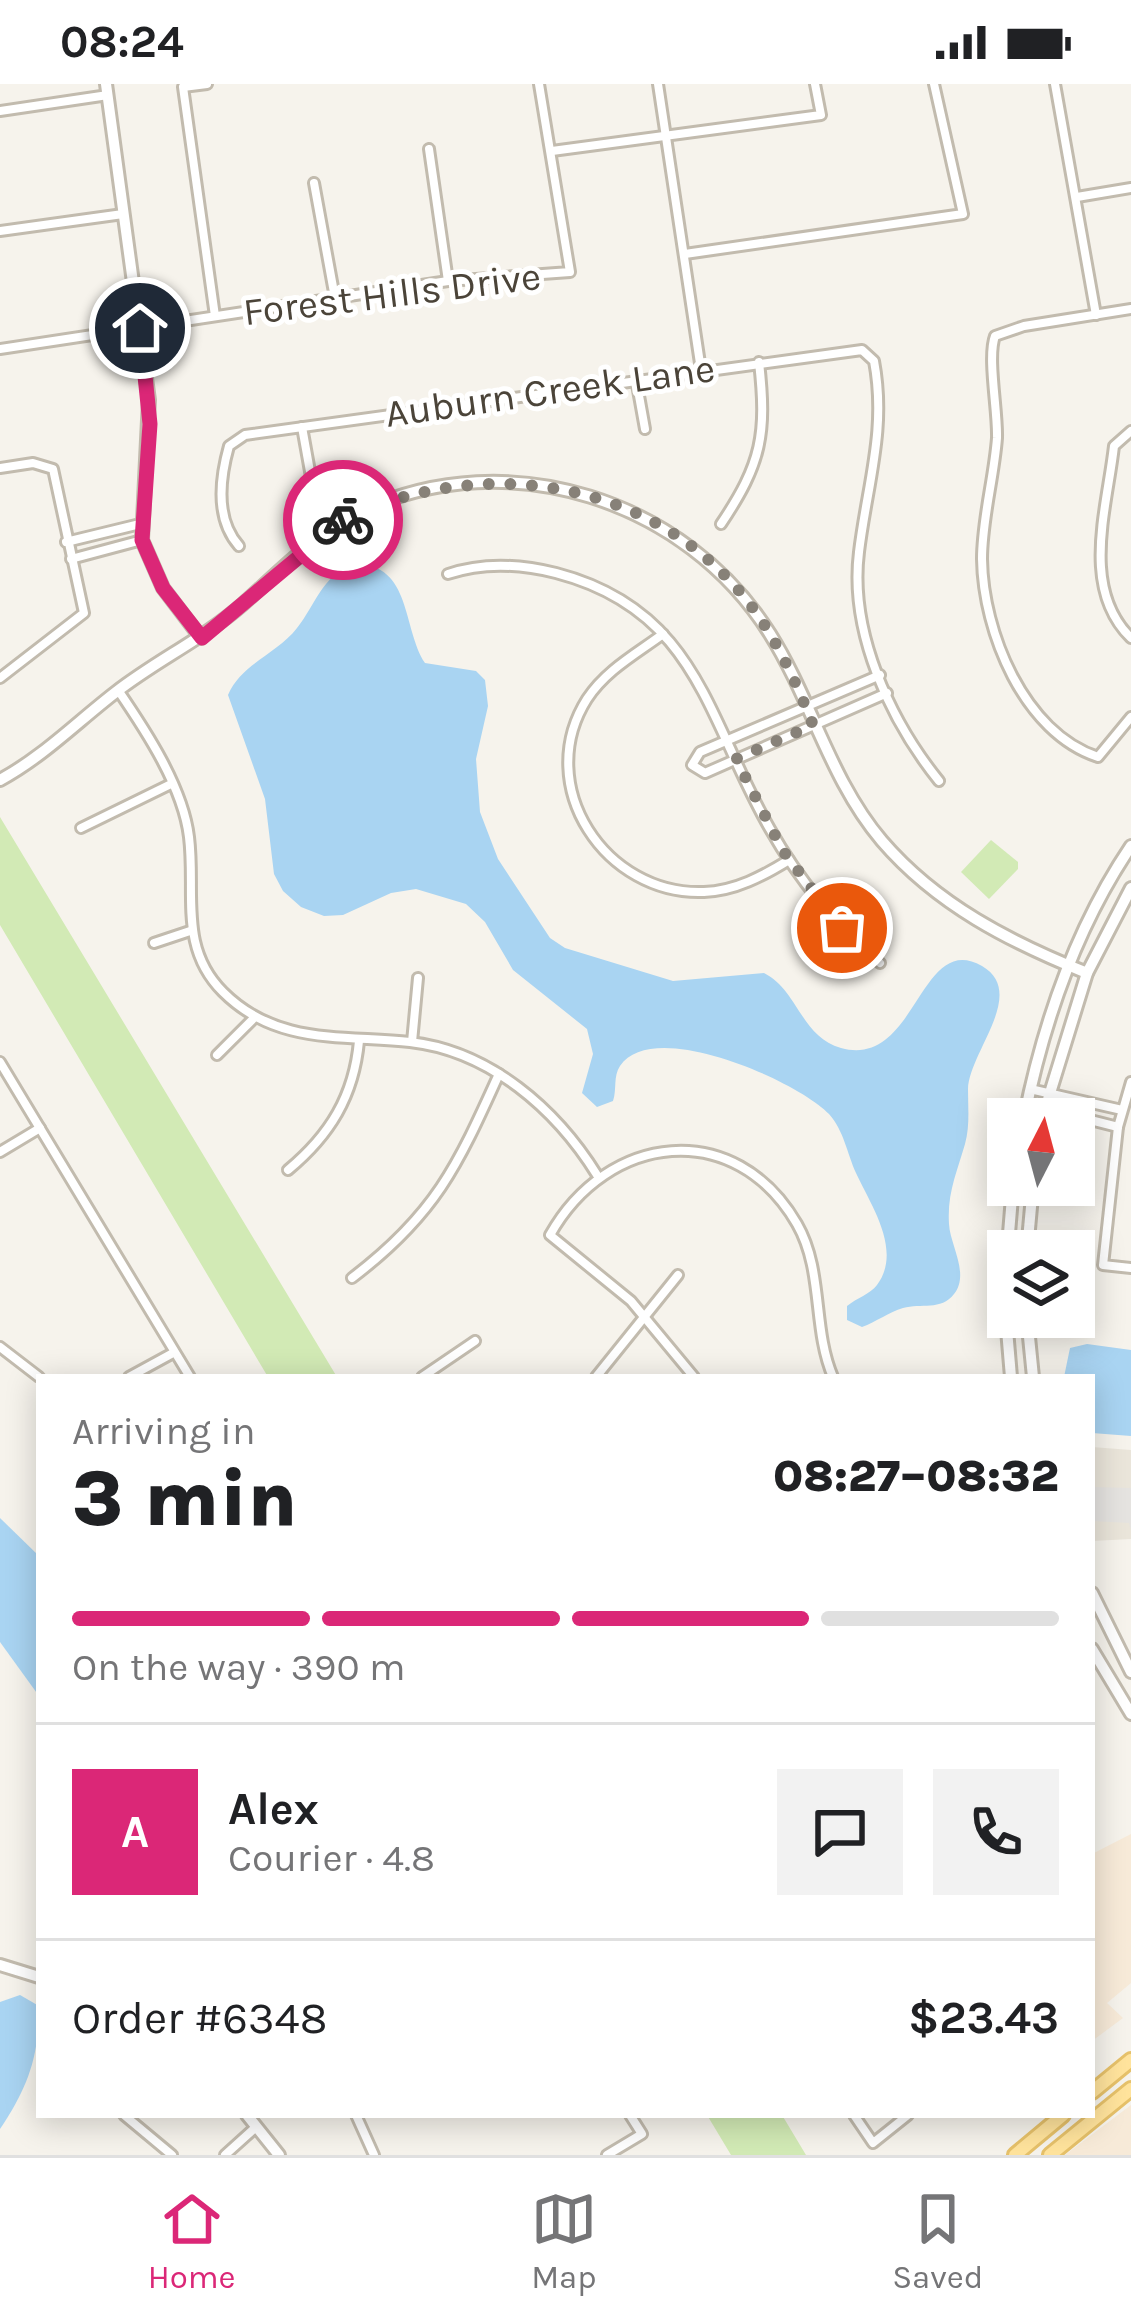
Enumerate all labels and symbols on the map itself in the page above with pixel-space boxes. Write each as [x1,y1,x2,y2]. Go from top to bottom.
street label: Forest Hills Drive [241,253,543,335]
pin [89,277,191,379]
street label: Auburn Creek Lane [382,345,718,437]
courier [283,460,403,580]
pin [791,877,893,979]
north arrow [987,1098,1095,1206]

